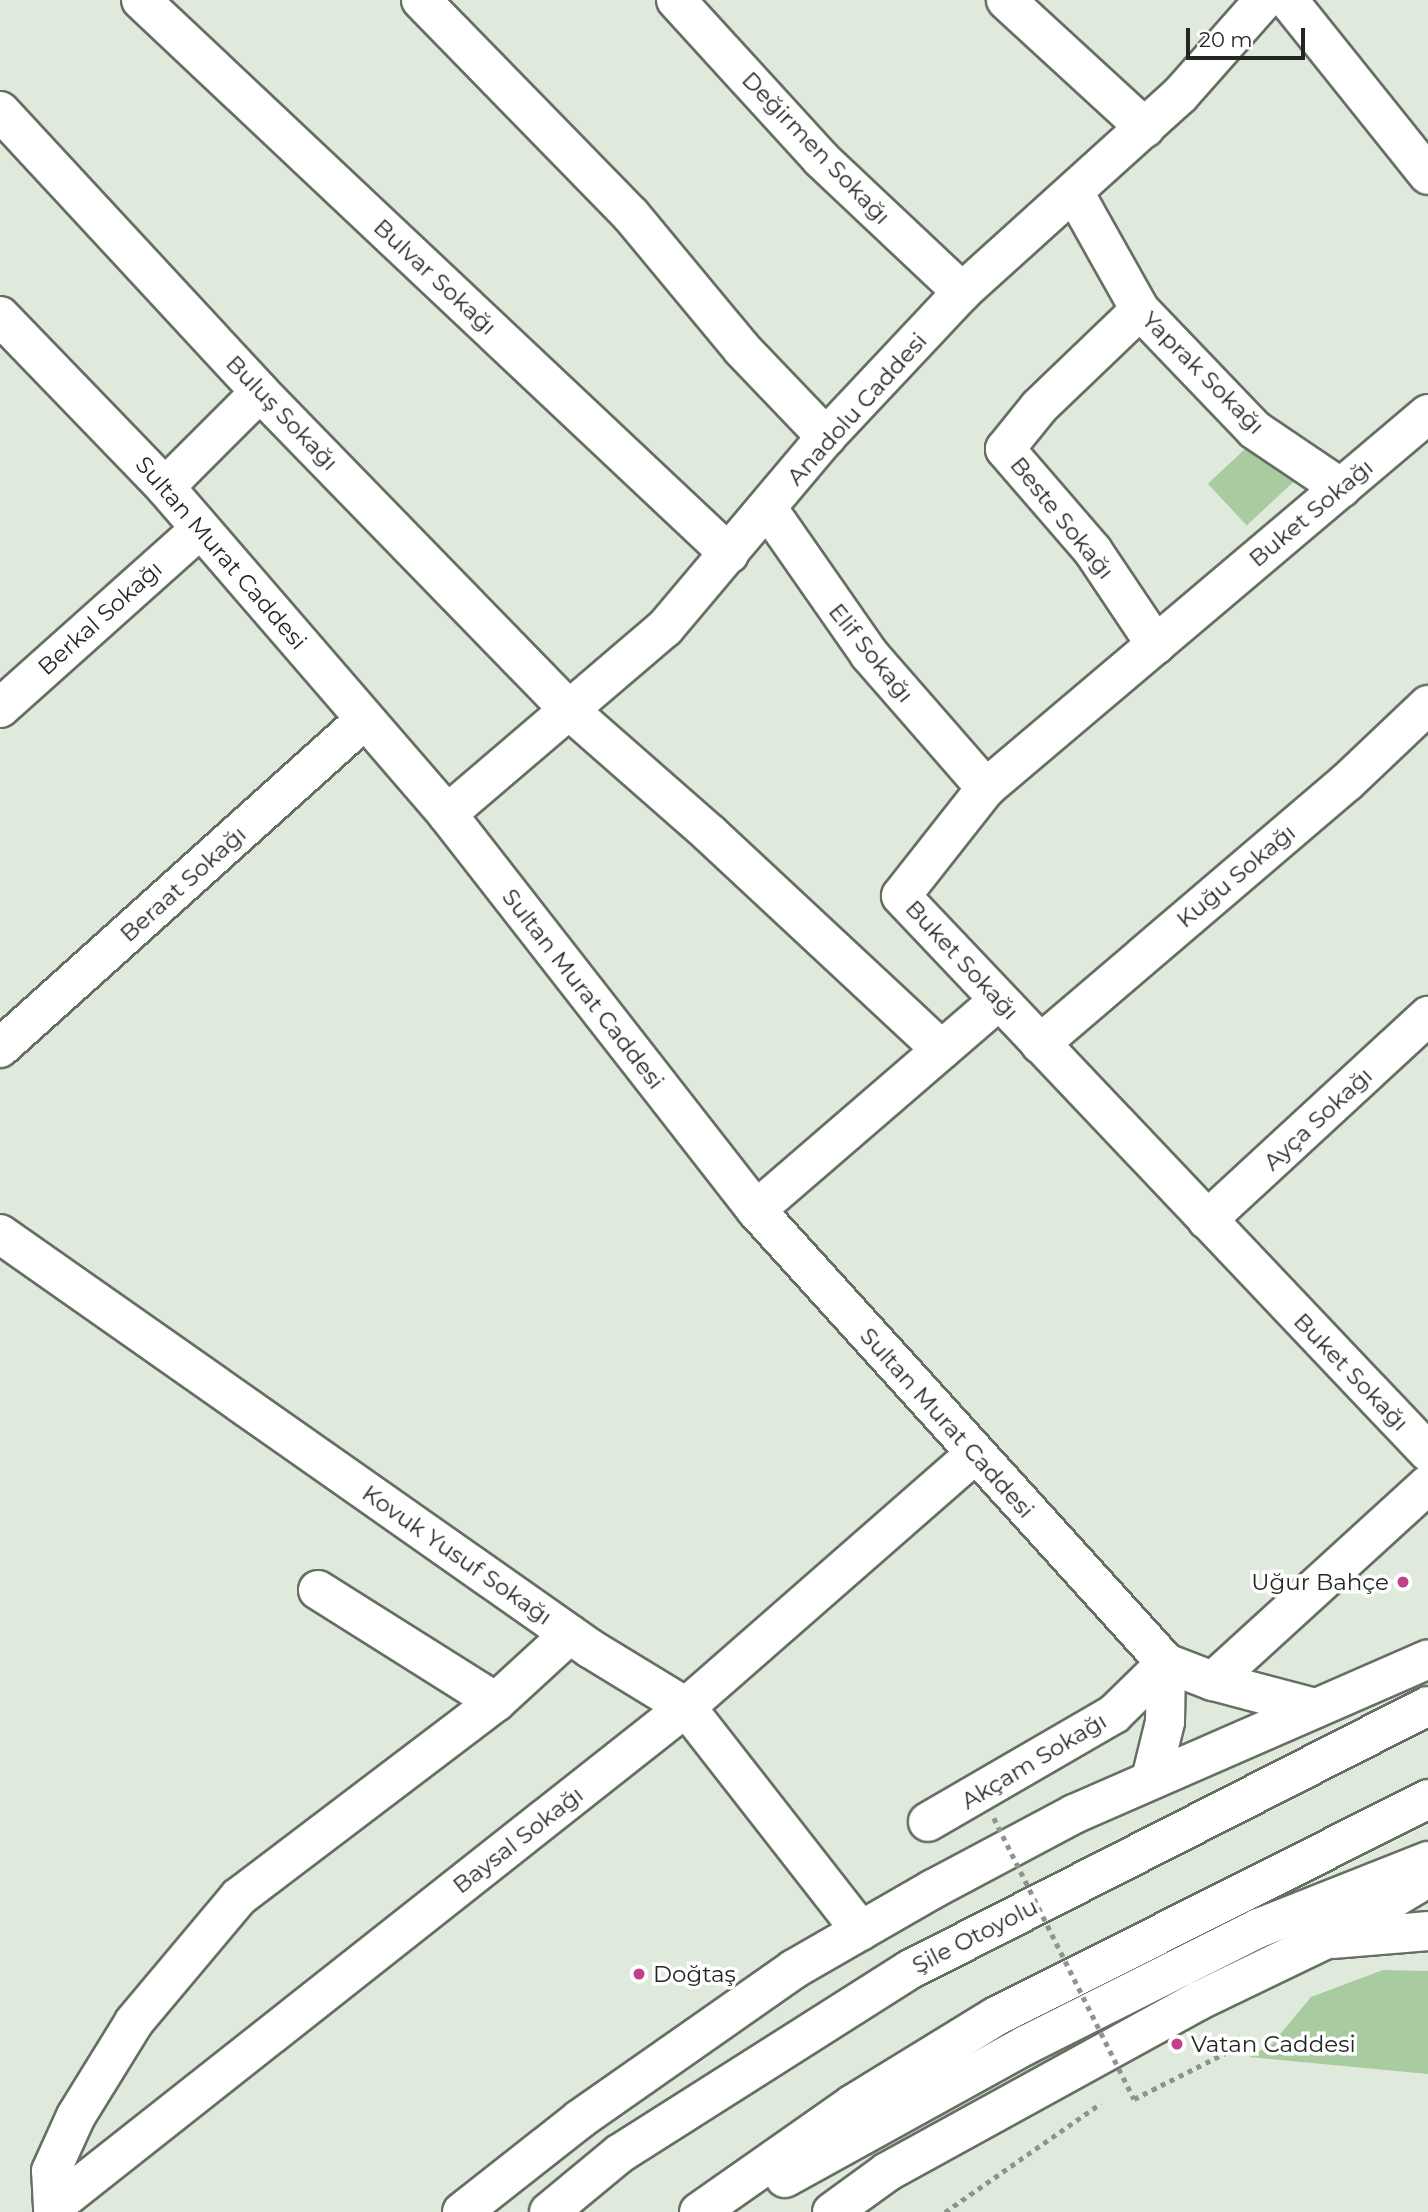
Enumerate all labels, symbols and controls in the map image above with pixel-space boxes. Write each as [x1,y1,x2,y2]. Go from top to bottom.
scale bar [1190,14,1309,58]
text: 20 m [1199,27,1253,52]
street label: Değirmen Sokağı [736,66,896,230]
street label: Bulvar Sokağı [368,213,502,341]
street label: Yaprak Sokağı [1136,306,1270,440]
street label: Anadolu Caddesi [781,327,933,491]
street label: Buluş Sokağı [220,350,344,476]
street label: Sultan Murat Caddesi [130,451,312,655]
street label: Beste Sokağı [1004,451,1120,585]
street label: Buket Sokağı [1244,453,1378,573]
street label: Berkal Sokağı [32,555,168,681]
street label: Elif Sokağı [823,598,919,708]
street label: Kuğu Sokağı [1171,818,1301,934]
street label: Beraat Sokağı [114,820,252,948]
street label: Sultan Murat Caddesi [496,883,670,1095]
street label: Buket Sokağı [900,895,1024,1025]
street label: Ayça Sokağı [1258,1062,1378,1176]
street label: Buket Sokağı [1288,1307,1414,1437]
street label: Sultan Murat Caddesi [854,1322,1040,1524]
street label: Kovuk Yusuf Sokağı [357,1479,557,1631]
place label: Uğur Bahçe [1251,1568,1389,1596]
marker: Uğur Bahçe [1395,1574,1411,1590]
street label: Akçam Sokağı [956,1707,1112,1815]
street label: Baysal Sokağı [447,1781,589,1899]
street label: Şile Otoyolu [908,1893,1042,1979]
place label: Doğtaş [653,1960,736,1988]
marker: Doğtaş [631,1966,647,1982]
place label: Vatan Caddesi [1191,2030,1356,2058]
marker: Vatan Caddesi [1169,2036,1185,2052]

